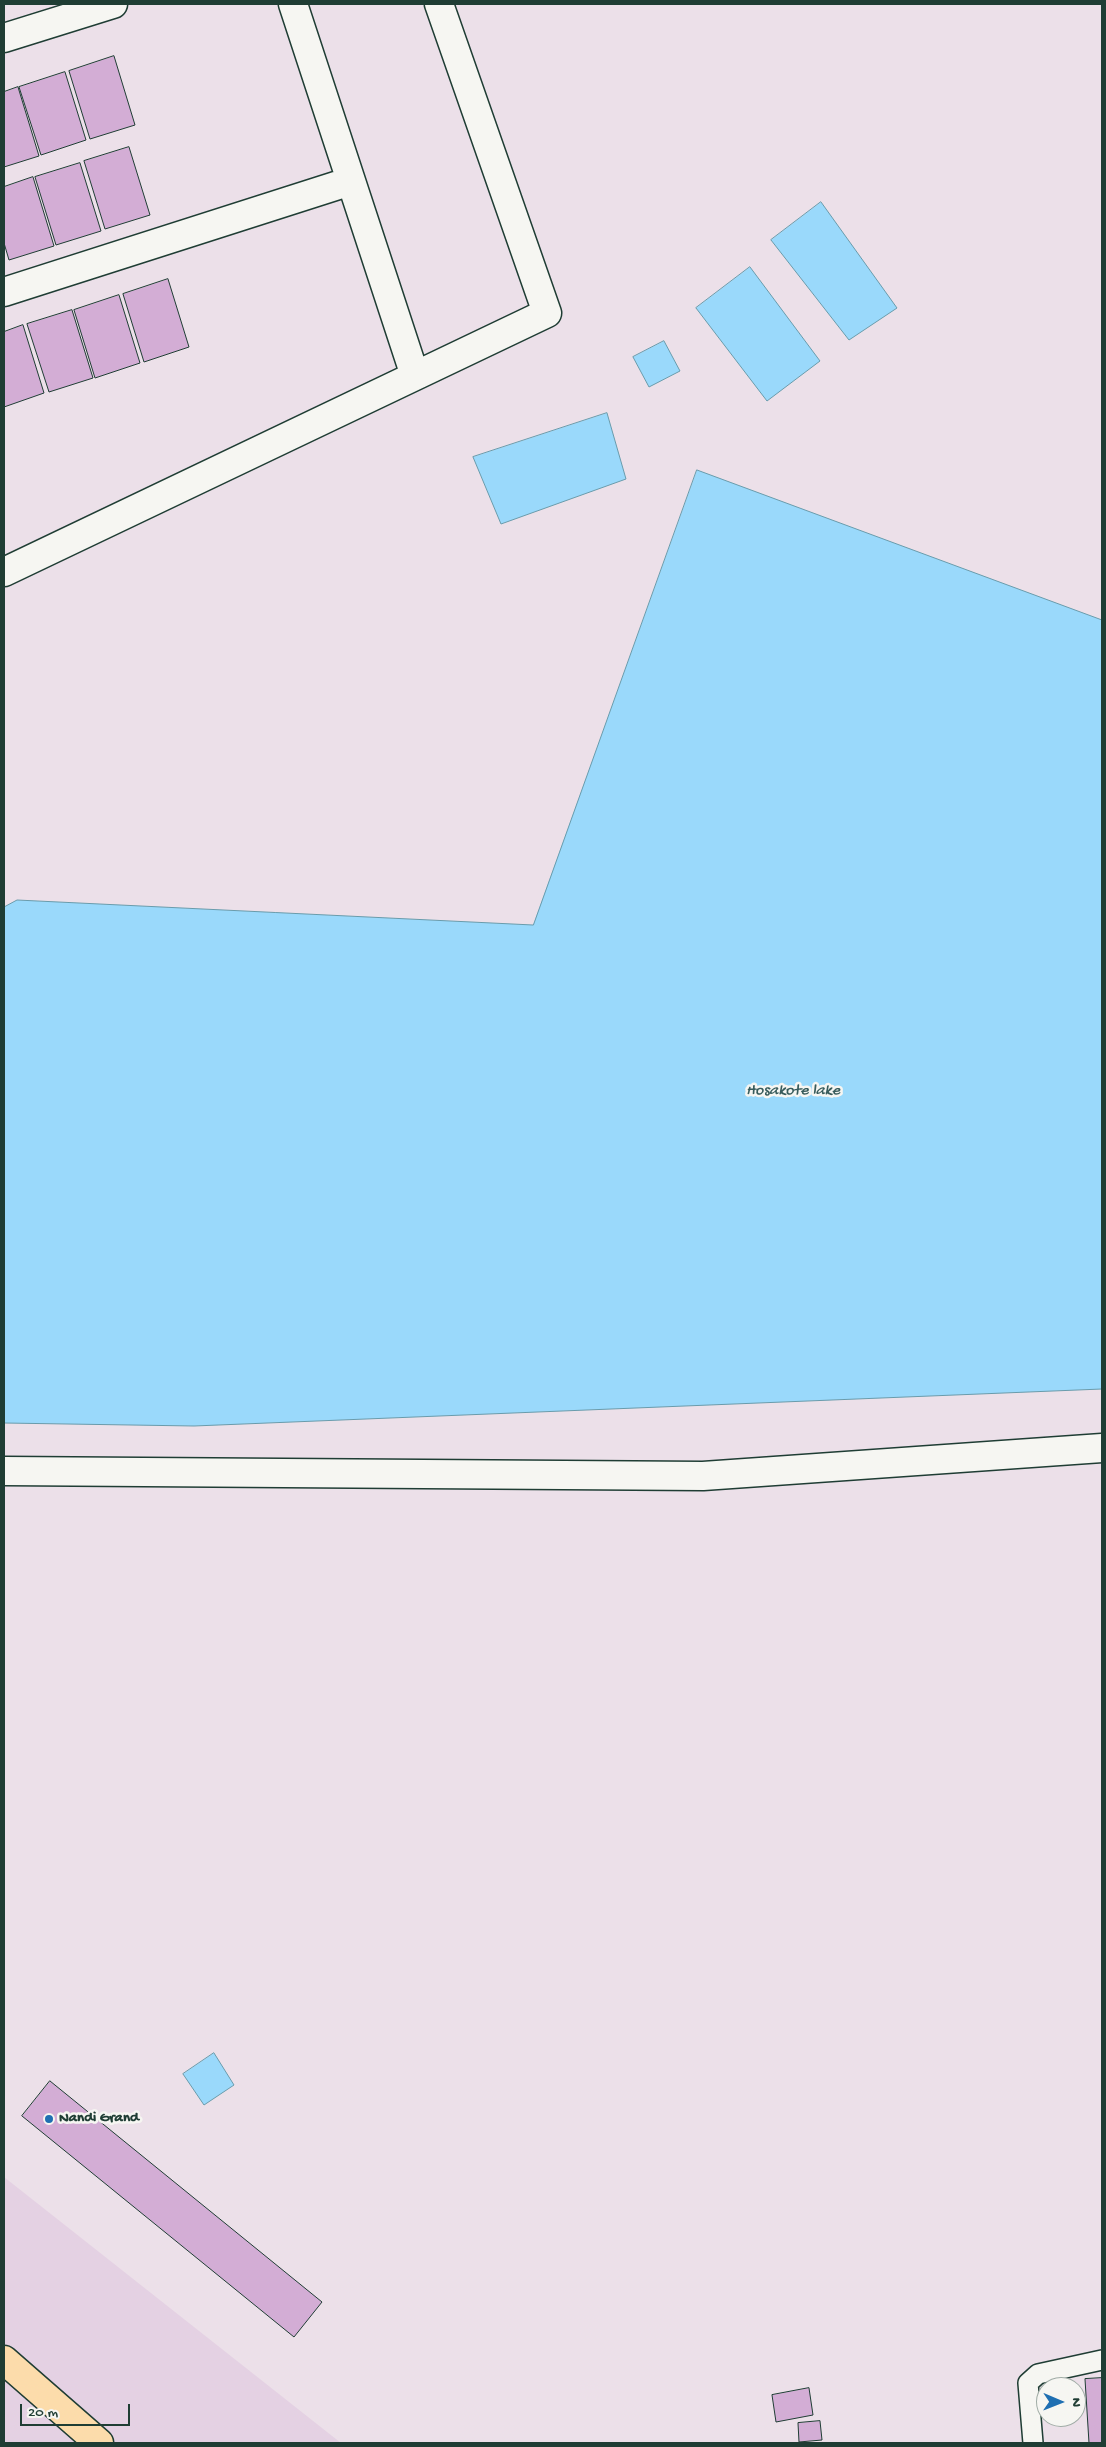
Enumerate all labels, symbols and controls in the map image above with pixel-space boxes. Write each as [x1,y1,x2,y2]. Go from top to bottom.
water label: Hosakote lake [746,1082,840,1102]
place label: Nandi Grand [59,2110,139,2128]
marker: Nandi Grand [43,2113,55,2125]
north arrow [1036,2377,1086,2427]
scale bar [22,2394,132,2426]
text: N [1067,2398,1084,2407]
text: 20 m [28,2404,58,2422]

